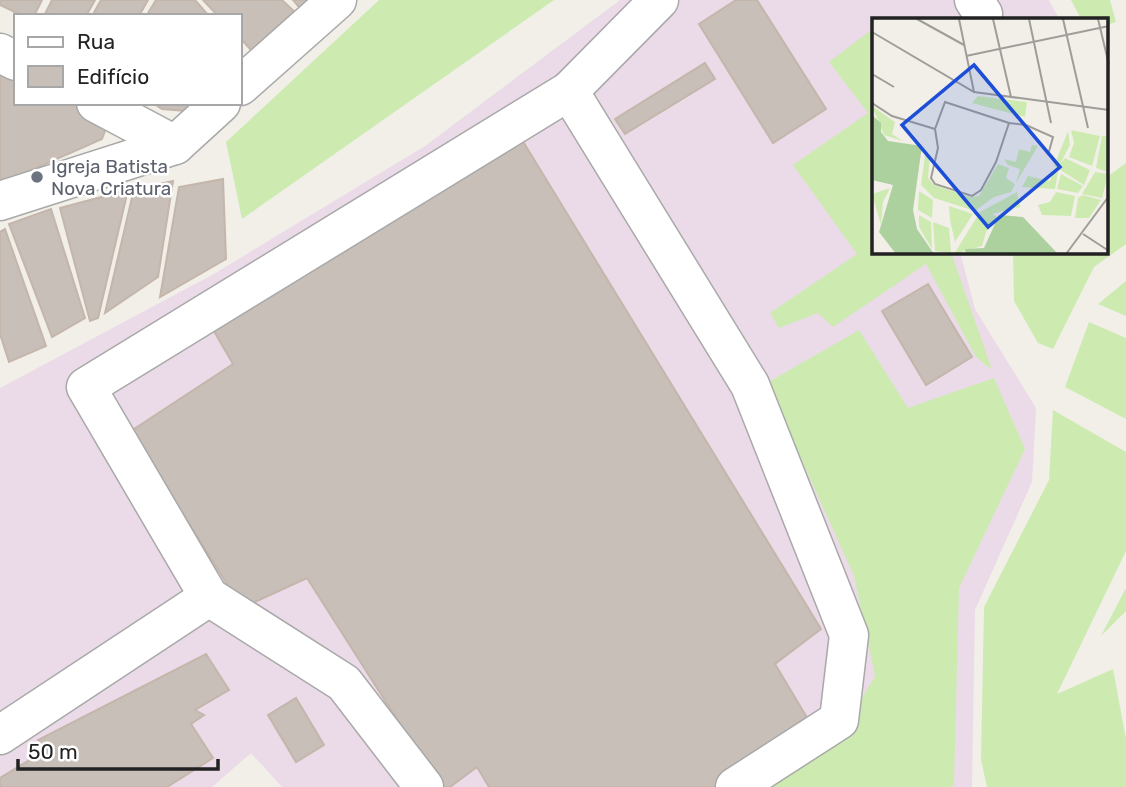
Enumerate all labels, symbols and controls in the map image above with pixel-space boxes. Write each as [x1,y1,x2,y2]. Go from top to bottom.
legend [14,14,242,105]
inset map [872,18,1108,254]
text: Rua [77,29,115,54]
text: Edifício [77,64,149,89]
place label: Igreja Batista Nova Criatura [51,155,171,200]
marker: Igreja Batista Nova Criatura [29,169,45,185]
scale bar [18,728,217,772]
text: 50 m [28,739,78,764]

